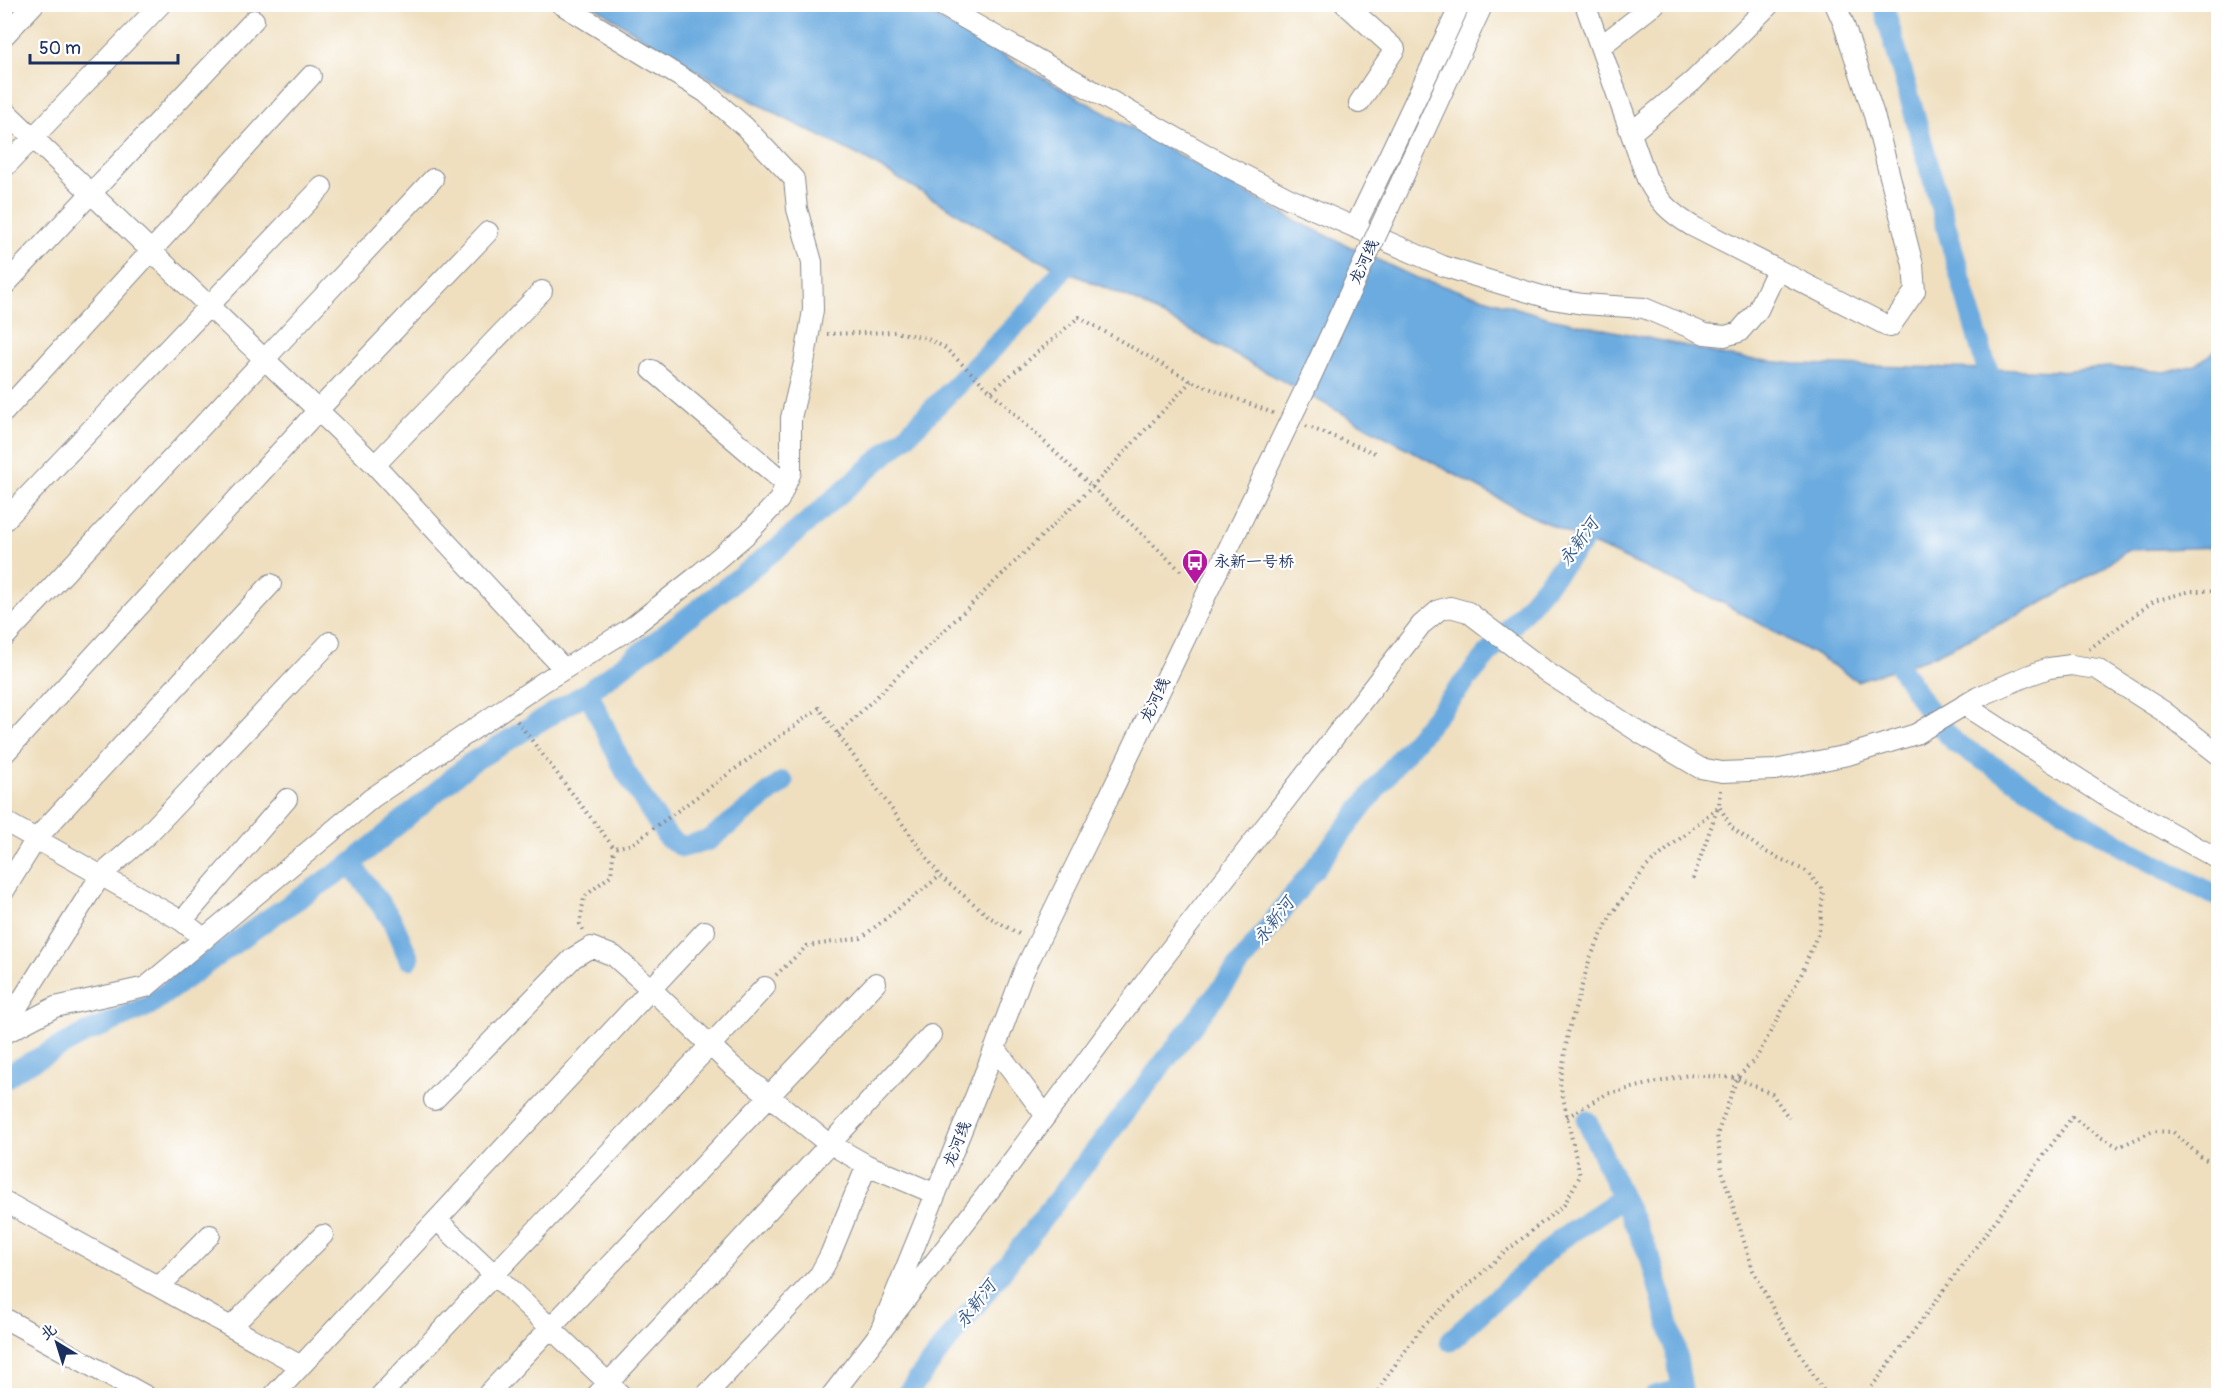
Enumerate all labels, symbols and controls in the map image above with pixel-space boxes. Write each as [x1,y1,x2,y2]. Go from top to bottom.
scale bar [30,27,178,65]
text: 50 m [39,37,81,60]
street label: 龙河线 [1345,236,1383,288]
water label: 永新河 [1554,511,1606,571]
bus stop icon: 永新一号桥 [1180,547,1210,585]
place label: 永新一号桥 [1214,552,1294,572]
street label: 龙河线 [1135,674,1175,726]
water label: 永新河 [1248,890,1302,949]
street label: 龙河线 [939,1118,975,1170]
water label: 永新河 [950,1273,1004,1332]
north arrow [27,1313,87,1373]
text: 北 [36,1319,61,1345]

